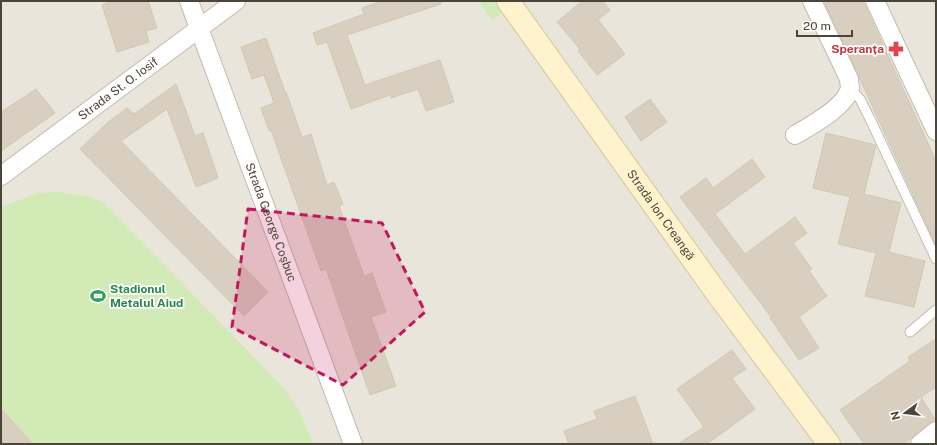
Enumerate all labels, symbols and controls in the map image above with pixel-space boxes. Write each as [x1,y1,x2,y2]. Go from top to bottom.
scale bar [797,12,852,38]
text: 20 m [803,19,831,33]
pharmacy icon: Speranța [887,40,905,58]
place label: Speranța [831,42,884,56]
street label: Strada St. O. Iosif [75,54,161,123]
street label: Strada George Coșbuc [243,161,299,284]
street label: Strada Ion Creangă [624,167,698,263]
place label: Stadionul Metalul Aiud [110,282,183,310]
sports icon: Stadionul Metalul Aiud [89,287,107,305]
north arrow [885,393,925,433]
text: N [888,410,902,421]

